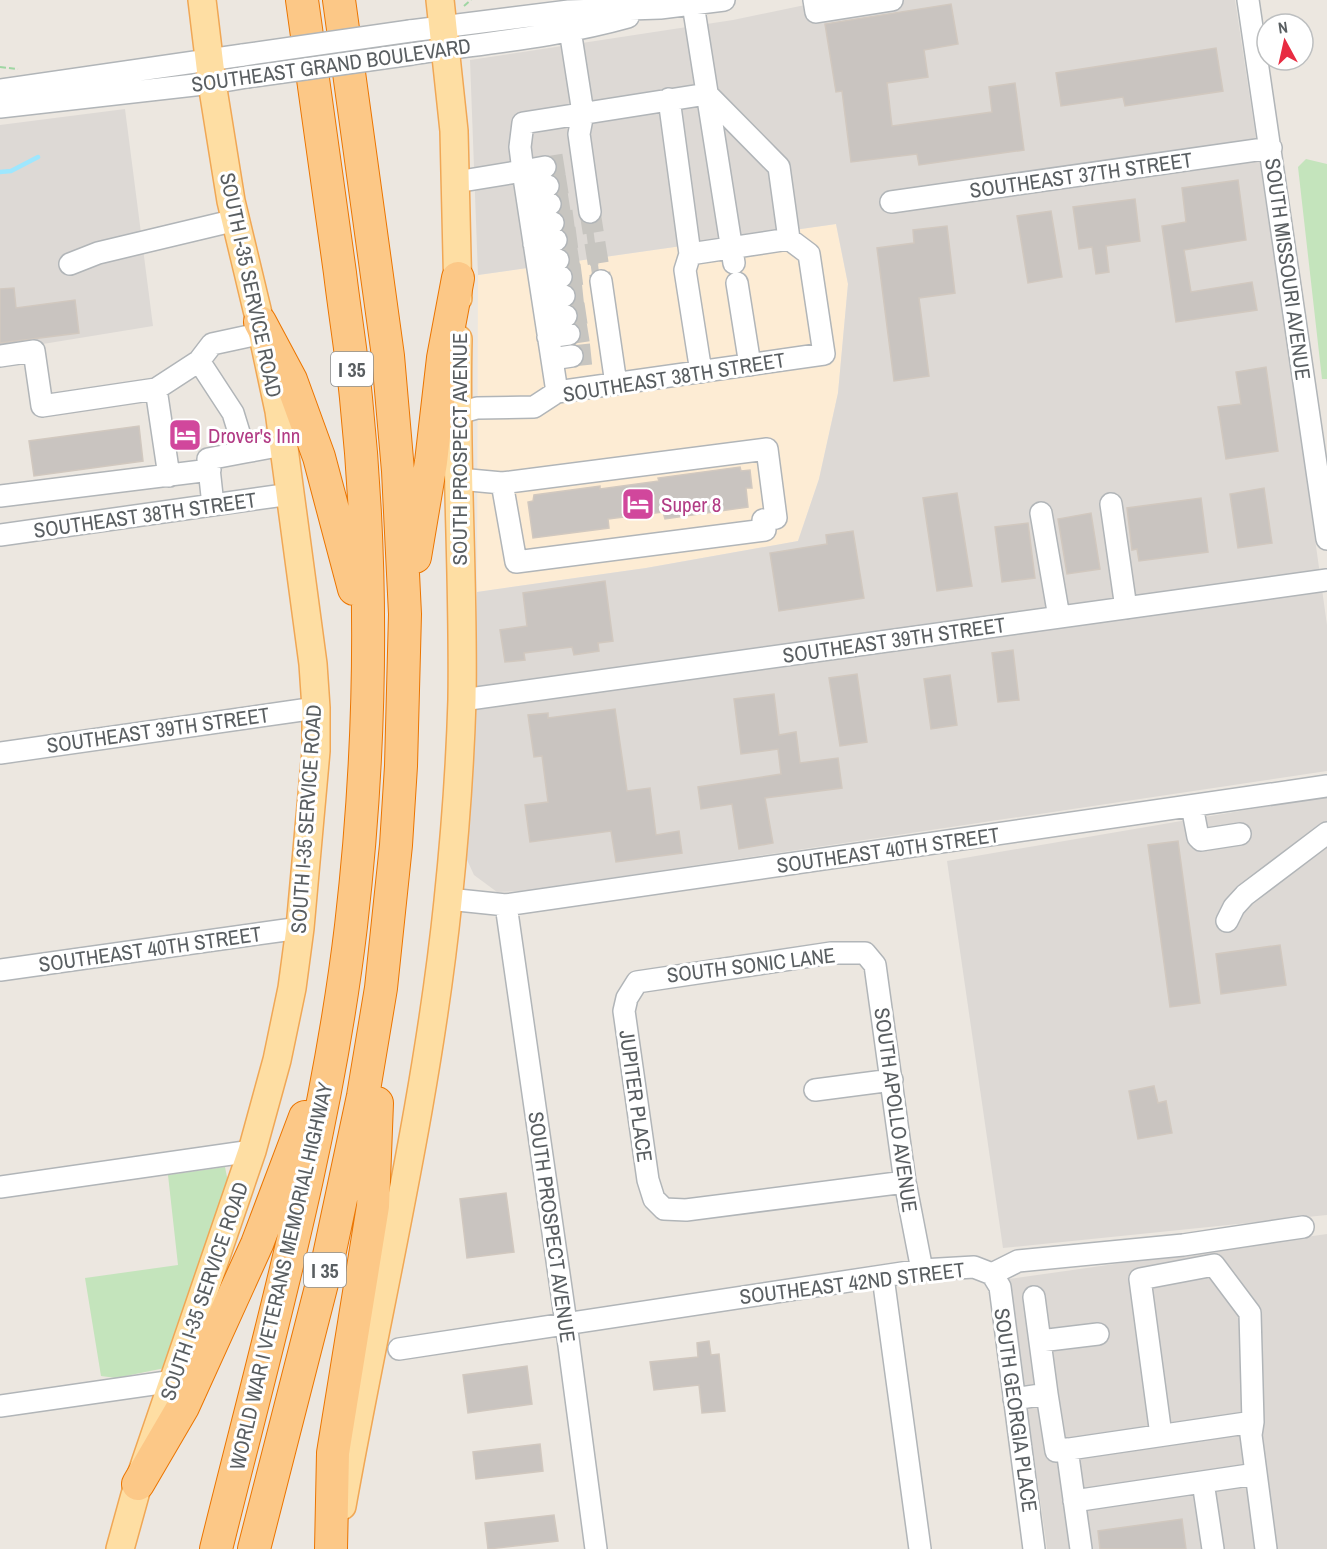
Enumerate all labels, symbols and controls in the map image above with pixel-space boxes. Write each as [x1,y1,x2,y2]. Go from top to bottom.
north arrow [1255,12,1315,72]
text: N [1277,16,1289,39]
street label: SOUTHEAST GRAND BOULEVARD [190,31,472,99]
street label: SOUTHEAST 37TH STREET [968,145,1195,205]
street label: SOUTH MISSOURI AVENUE [1258,156,1318,382]
street label: SOUTH I-35 SERVICE ROAD [213,170,289,400]
street label: SOUTH PROSPECT AVENUE [445,333,474,565]
street label: SOUTHEAST 38TH STREET [561,345,788,409]
road number: I 35 [331,352,373,386]
hotel icon: Drover's Inn [167,417,203,453]
place label: Drover's Inn [208,421,300,450]
street label: SOUTHEAST 38TH STREET [32,485,259,545]
hotel icon: Super 8 [620,486,656,522]
place label: Super 8 [661,490,721,519]
street label: SOUTHEAST 39TH STREET [781,610,1008,670]
street label: SOUTHEAST 39TH STREET [45,700,272,760]
street label: SOUTH I-35 SERVICE ROAD [284,704,328,934]
street label: SOUTHEAST 40TH STREET [775,820,1002,880]
street label: SOUTHEAST 40TH STREET [37,919,264,979]
street label: SOUTH SONIC LANE [665,940,837,990]
street label: SOUTH APOLLO AVENUE [867,1006,925,1214]
street label: JUPITER PLACE [612,1028,660,1164]
street label: WORLD WAR I VETERANS MEMORIAL HIGHWAY [222,1079,340,1473]
street label: SOUTH PROSPECT AVENUE [521,1110,583,1344]
street label: SOUTH I-35 SERVICE ROAD [153,1178,255,1404]
road number: I 35 [304,1253,346,1287]
street label: SOUTHEAST 42ND STREET [738,1255,967,1311]
street label: SOUTH GEORGIA PLACE [987,1306,1045,1514]

